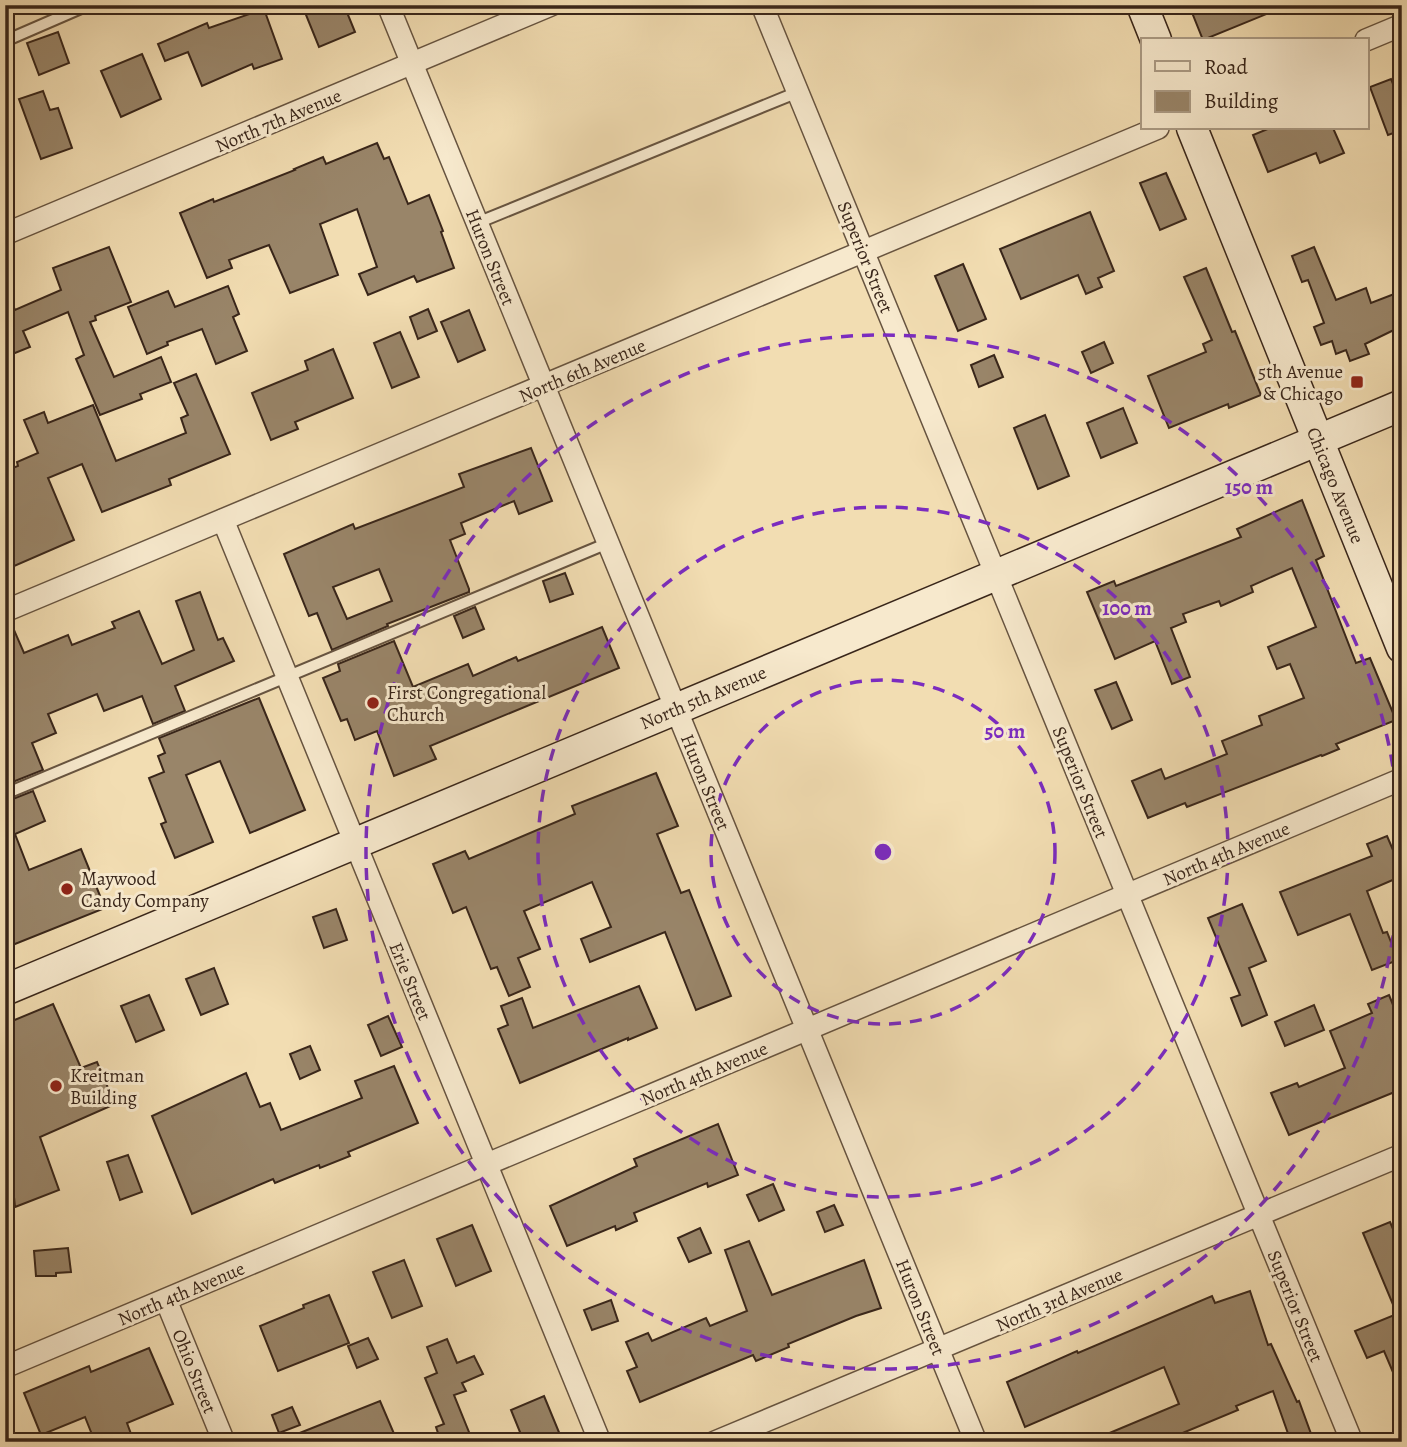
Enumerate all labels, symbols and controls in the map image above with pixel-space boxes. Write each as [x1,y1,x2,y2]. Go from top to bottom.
legend [1141,38,1368,130]
text: Road [1204,53,1248,81]
street label: North 7th Avenue [211,83,346,159]
text: Building [1204,87,1279,115]
street label: Superior Street [831,197,899,317]
street label: Huron Street [459,205,521,310]
street label: North 6th Avenue [515,332,650,409]
place label: 5th Avenue & Chicago [1258,359,1343,407]
marker: 5th Avenue & Chicago [1349,374,1365,390]
street label: Chicago Avenue [1300,423,1370,547]
text: 150 m [1225,473,1274,501]
text: 100 m [1102,594,1152,622]
street label: North 5th Avenue [636,660,771,736]
place label: First Congregational Church [387,680,546,728]
marker: First Congregational Church [365,695,381,711]
text: 50 m [985,717,1026,745]
street label: Superior Street [1046,722,1114,842]
street label: Huron Street [674,730,736,835]
street label: North 4th Avenue [1159,815,1294,892]
centre of rings [871,840,895,864]
place label: Maywood Candy Company [81,866,209,914]
marker: Maywood Candy Company [59,881,75,897]
street label: Erie Street [383,938,438,1024]
street label: North 4th Avenue [637,1035,772,1112]
place label: Kreitman Building [70,1063,144,1111]
marker: Kreitman Building [48,1078,64,1094]
street label: Superior Street [1261,1246,1329,1366]
street label: North 4th Avenue [114,1255,249,1332]
street label: Huron Street [889,1255,951,1360]
street label: North 3rd Avenue [992,1261,1127,1338]
street label: Ohio Street [165,1325,223,1417]

